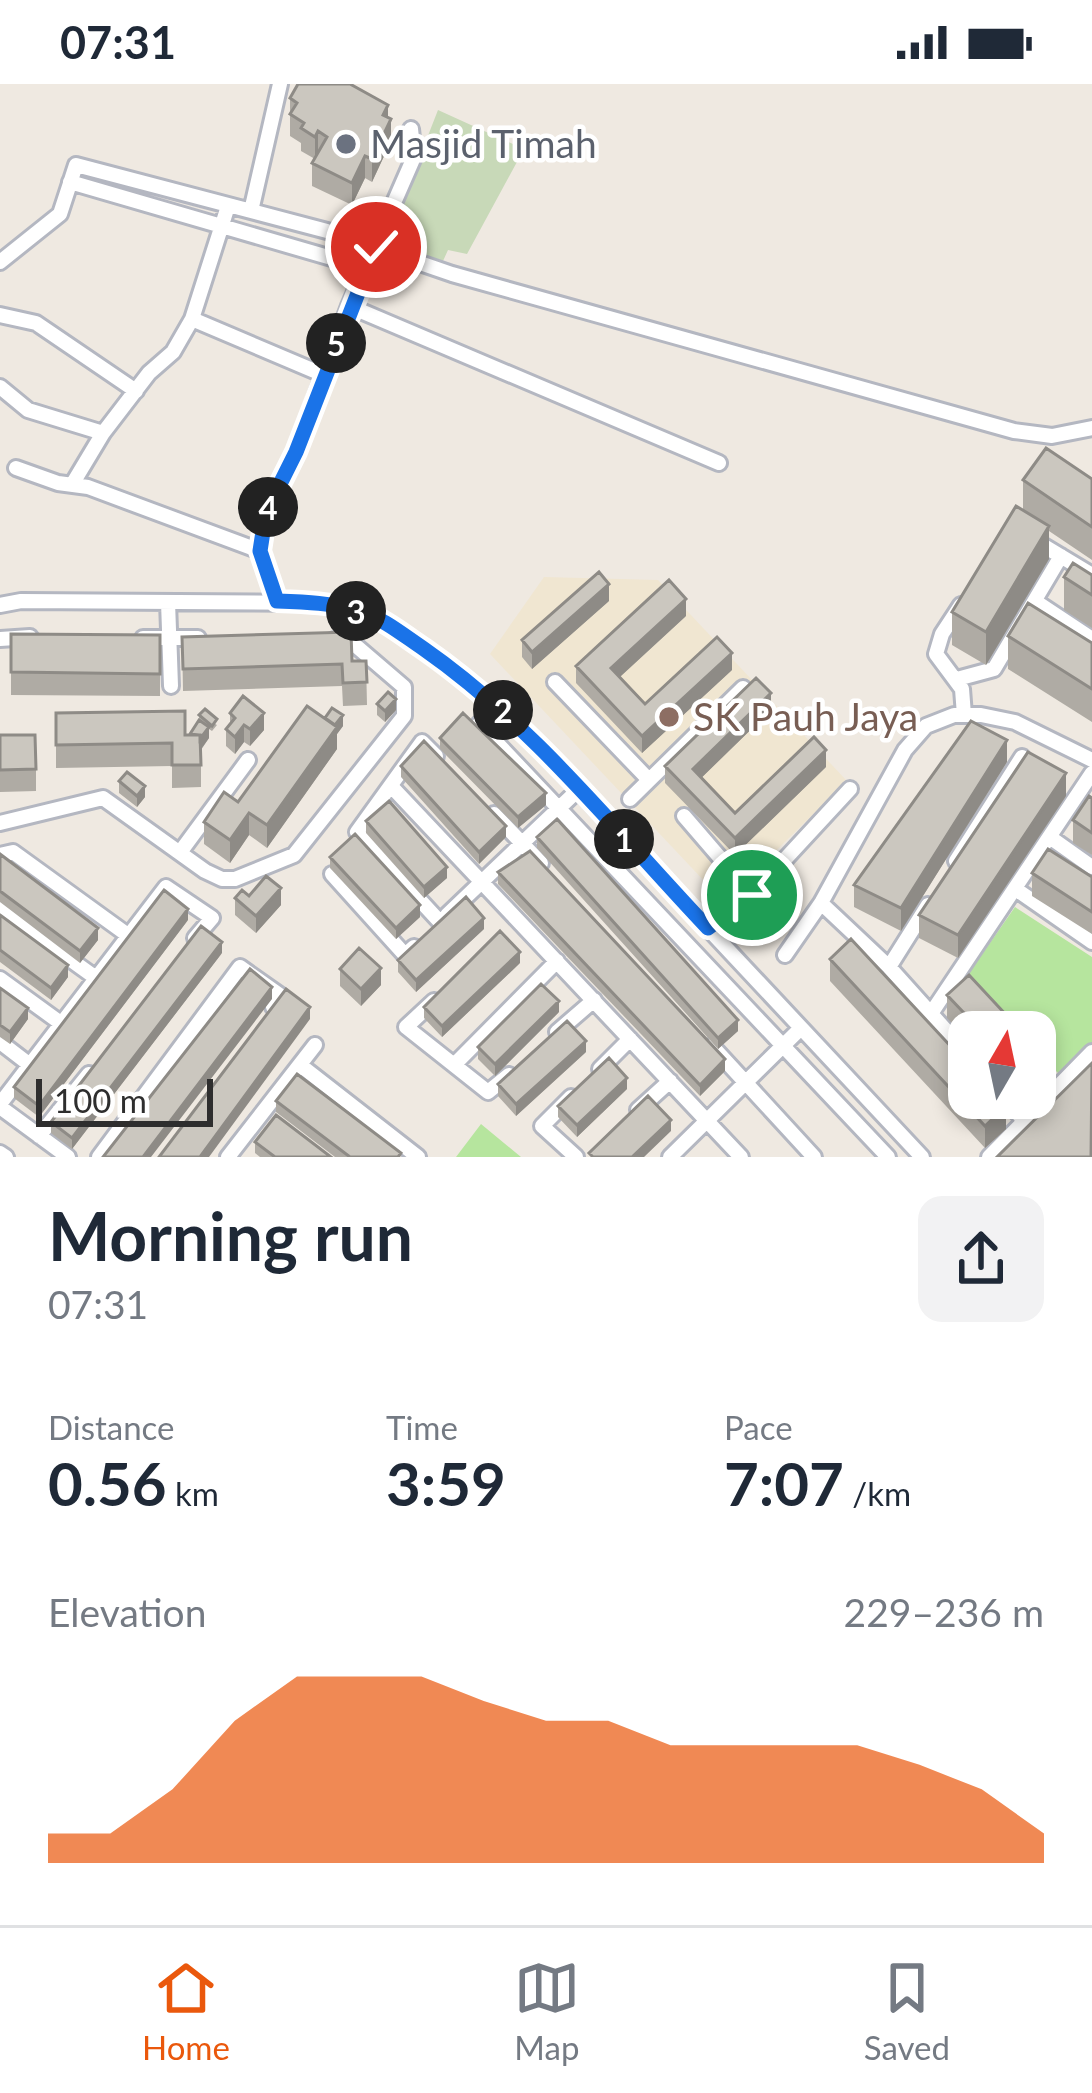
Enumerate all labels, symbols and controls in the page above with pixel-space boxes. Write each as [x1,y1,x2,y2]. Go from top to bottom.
text: 07:31 [60,15,176,69]
place label: Masjid Timah [370,120,597,166]
marker: Masjid Timah [333,131,359,157]
pin [325,196,427,298]
icon: check [343,214,409,280]
pin: 5 [306,313,366,373]
text: 5 [326,323,346,363]
pin: 4 [238,477,298,537]
text: 4 [258,487,278,527]
pin: 3 [326,581,386,641]
text: 3 [346,591,366,631]
pin: 2 [473,680,533,740]
text: 2 [493,690,513,730]
place label: SK Pauh Jaya [693,693,918,739]
marker: SK Pauh Jaya [656,704,682,730]
pin: 1 [594,809,654,869]
text: 1 [614,819,634,859]
pin [701,844,803,946]
icon: arrive [719,862,785,928]
north arrow [948,1011,1056,1119]
map controls [948,1011,1056,1119]
scale bar [36,1073,213,1126]
text: 100 m [54,1080,147,1120]
text: Morning run [48,1196,413,1275]
button: share [918,1196,1044,1322]
text: 07:31 [48,1281,148,1327]
text: Distance [48,1407,175,1447]
text: Time [386,1407,458,1447]
text: Pace [724,1407,793,1447]
text: 0.56 [48,1447,167,1519]
text: 3:59 [386,1447,506,1519]
text: 7:07 [724,1447,844,1519]
text: km [167,1473,219,1513]
text: /km [844,1473,911,1513]
text: Elevation [48,1589,206,1635]
text: 229–236 m [844,1589,1044,1635]
tab: Home [142,1955,230,2067]
tab: Map [514,1955,580,2067]
tab: Saved [864,1955,950,2067]

